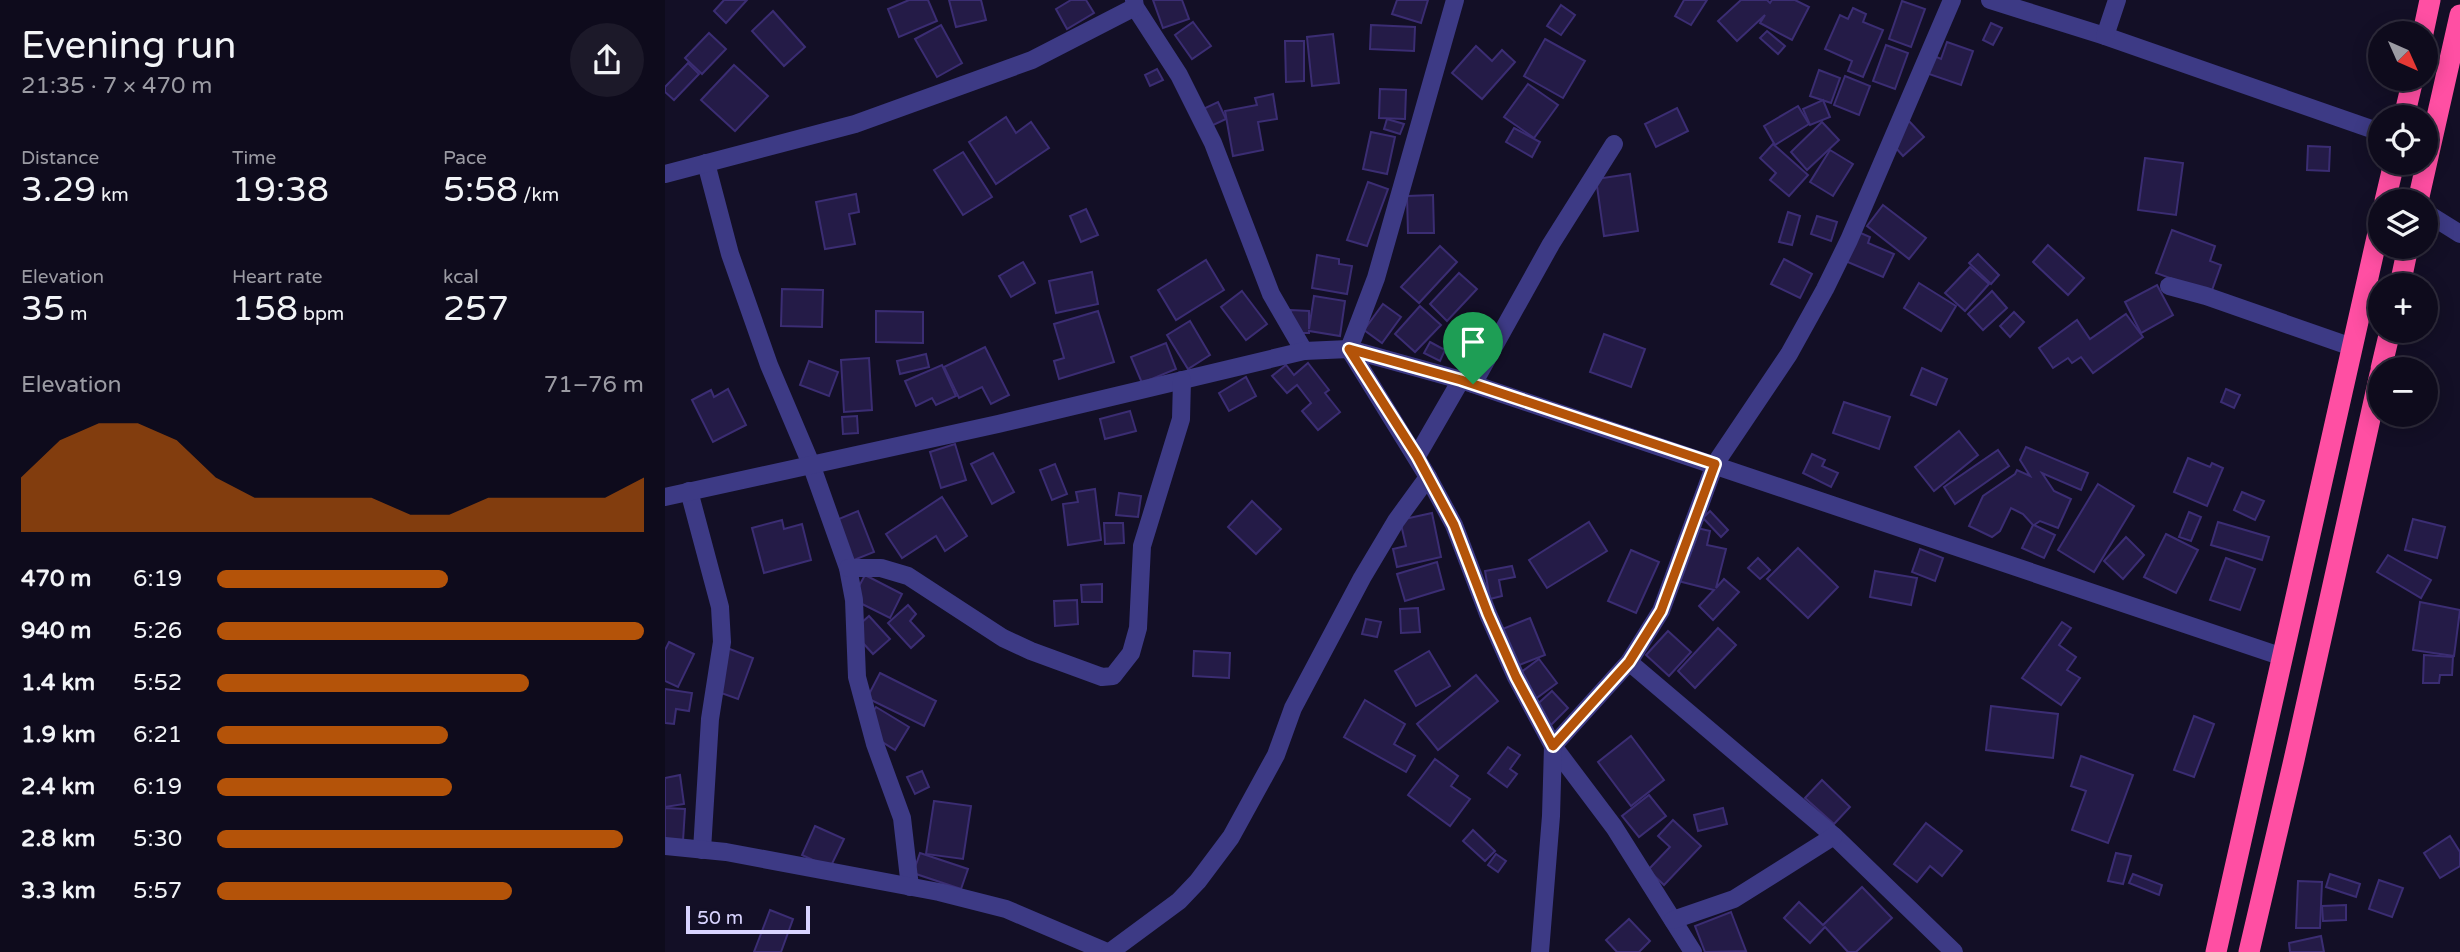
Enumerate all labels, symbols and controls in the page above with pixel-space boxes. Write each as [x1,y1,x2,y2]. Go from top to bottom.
north arrow [2368,21,2438,91]
map controls [2368,21,2438,427]
text: Evening run [21,23,236,69]
button: share [570,23,644,97]
text: 21:35 · 7 × 470 m [21,72,212,100]
button: locate [2368,105,2438,175]
text: Distance [21,147,99,169]
text: Time [232,147,276,169]
text: Pace [443,147,487,169]
text: 3.29 [21,169,96,211]
text: 19:38 [232,169,329,211]
text: 5:58 [443,169,518,211]
text: km [96,184,129,206]
text: /km [518,184,559,206]
button: layers [2368,189,2438,259]
text: Elevation [21,266,104,288]
text: Heart rate [232,266,323,288]
text: kcal [443,266,479,288]
button: + [2368,273,2438,343]
text: 35 [21,288,65,330]
text: 158 [232,288,298,330]
text: 257 [443,288,509,330]
text: m [65,303,87,325]
text: bpm [298,303,344,325]
pin [1443,312,1503,384]
icon: arrive [1454,323,1492,361]
button: − [2368,357,2438,427]
text: Elevation [21,371,122,399]
text: 71–76 m [544,371,644,399]
text: 470 m [21,565,91,593]
text: 6:19 [133,565,182,593]
text: 940 m [21,617,91,645]
text: 5:26 [133,617,182,645]
text: 1.4 km [21,669,95,697]
text: 5:52 [133,669,182,697]
text: 1.9 km [21,721,96,749]
text: 6:21 [133,721,182,749]
text: 2.4 km [21,773,95,801]
text: 6:19 [133,773,182,801]
text: 2.8 km [21,825,95,853]
text: 5:30 [133,825,182,853]
text: 3.3 km [21,877,96,905]
text: 5:57 [133,877,182,905]
scale bar [686,903,810,935]
text: 50 m [697,907,743,929]

